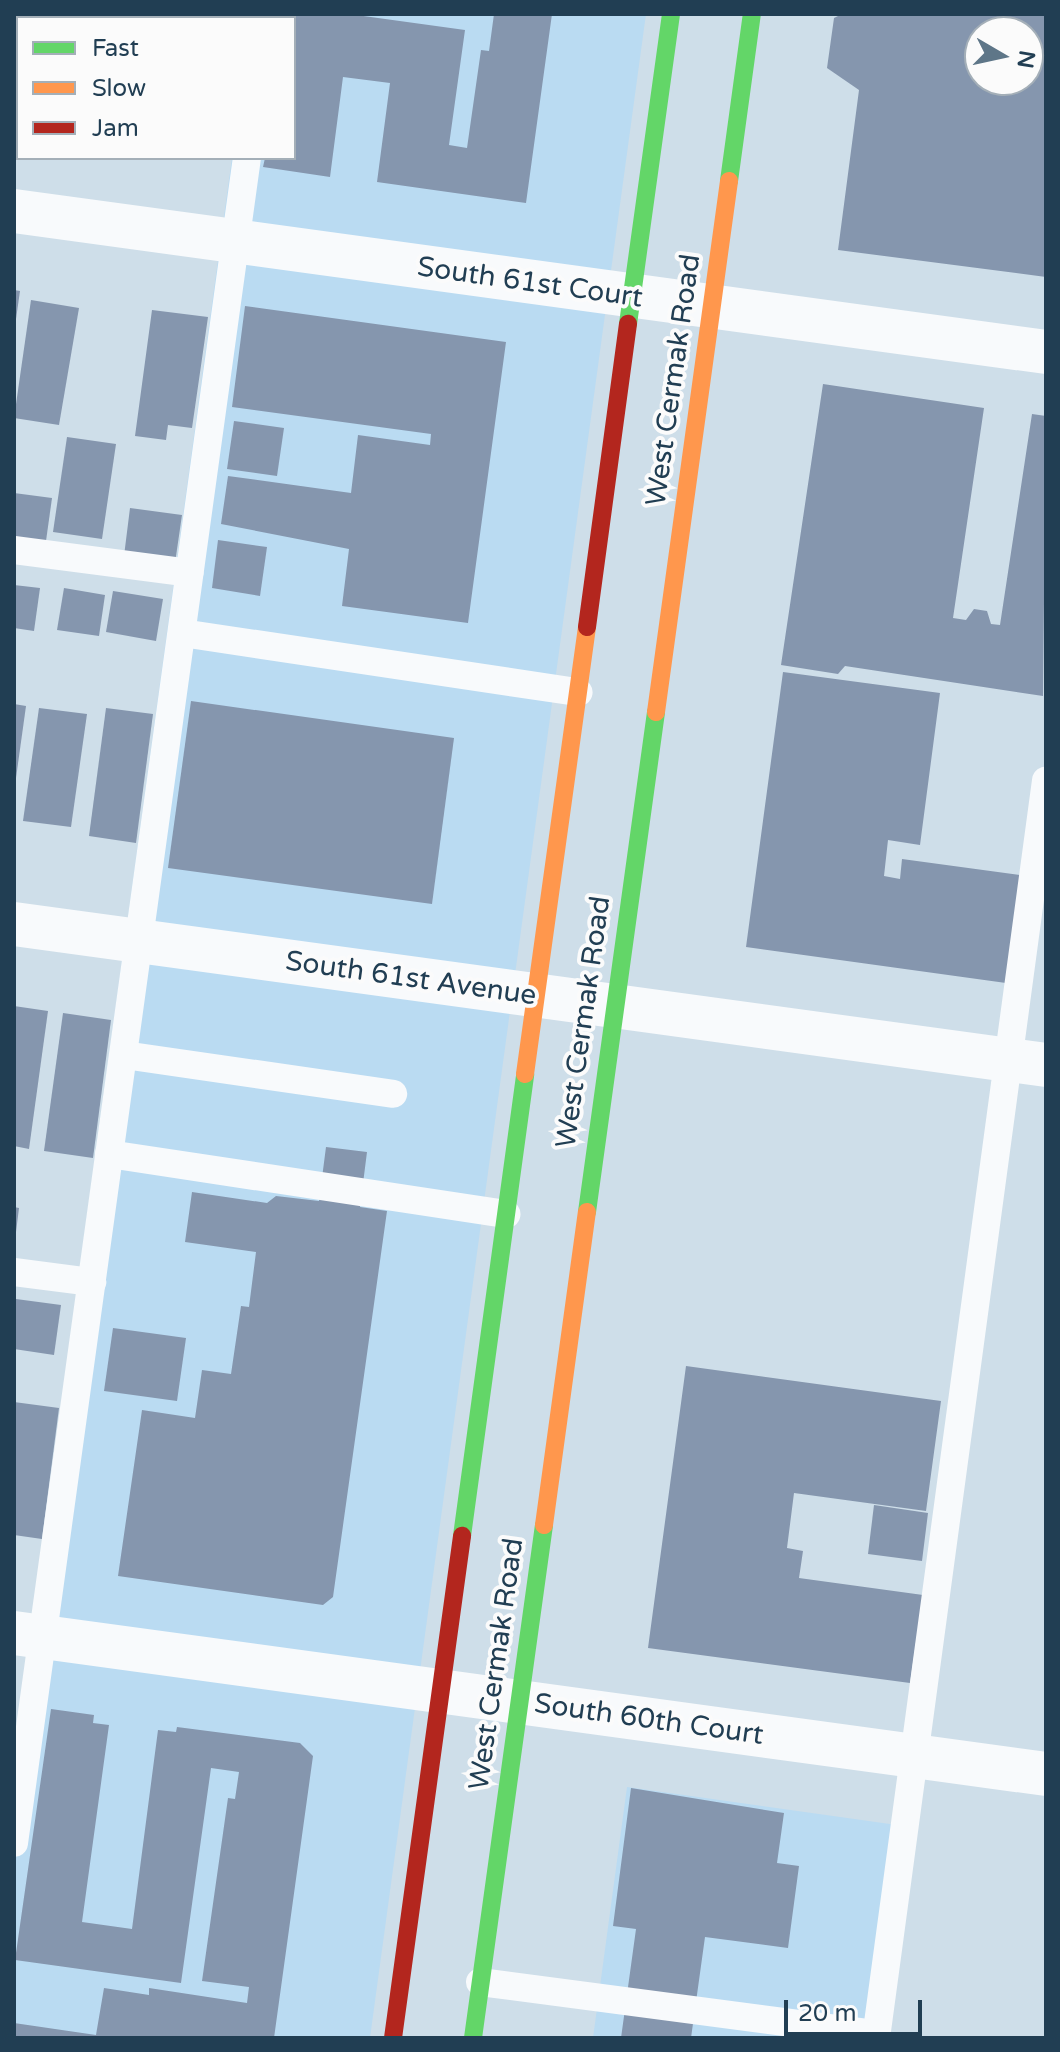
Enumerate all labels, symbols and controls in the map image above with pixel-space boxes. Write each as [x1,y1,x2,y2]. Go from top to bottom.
legend [16,16,296,160]
north arrow [964,16,1044,96]
text: Fast [92,34,139,63]
text: N [1012,49,1040,70]
text: Slow [92,74,146,103]
text: Jam [92,114,139,143]
street label: South 61st Court [415,250,645,314]
street label: West Cermak Road [639,252,707,508]
street label: West Cermak Road [549,894,617,1150]
street label: South 61st Avenue [283,944,539,1012]
street label: West Cermak Road [462,1536,530,1792]
street label: South 60th Court [532,1686,766,1752]
scale bar [788,1984,926,2034]
text: 20 m [798,1999,856,2028]

